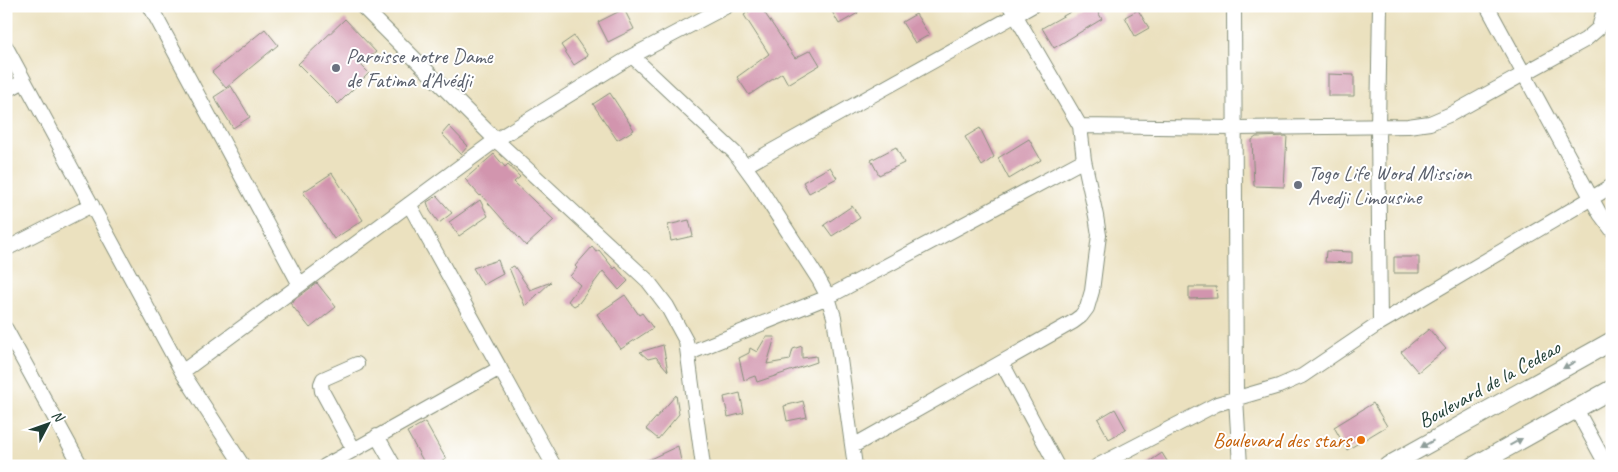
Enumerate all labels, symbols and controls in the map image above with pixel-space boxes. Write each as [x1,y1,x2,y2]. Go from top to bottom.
place label: Paroisse notre Dame de Fatima d'Avédji [346,43,494,93]
marker: Paroisse notre Dame de Fatima d'Avédji [330,62,342,74]
place label: Togo Life Word Mission Avedji Limousine [1308,160,1472,210]
marker: Togo Life Word Mission Avedji Limousine [1292,179,1304,191]
street label: Boulevard de la Cedeao [1413,333,1566,434]
one-way arrow [1562,361,1577,369]
north arrow [22,400,72,450]
text: N [48,407,68,426]
place label: Boulevard des stars [1213,427,1353,453]
marker: Boulevard des stars [1355,434,1367,446]
one-way arrow [1509,438,1524,446]
one-way arrow [1420,440,1435,448]

